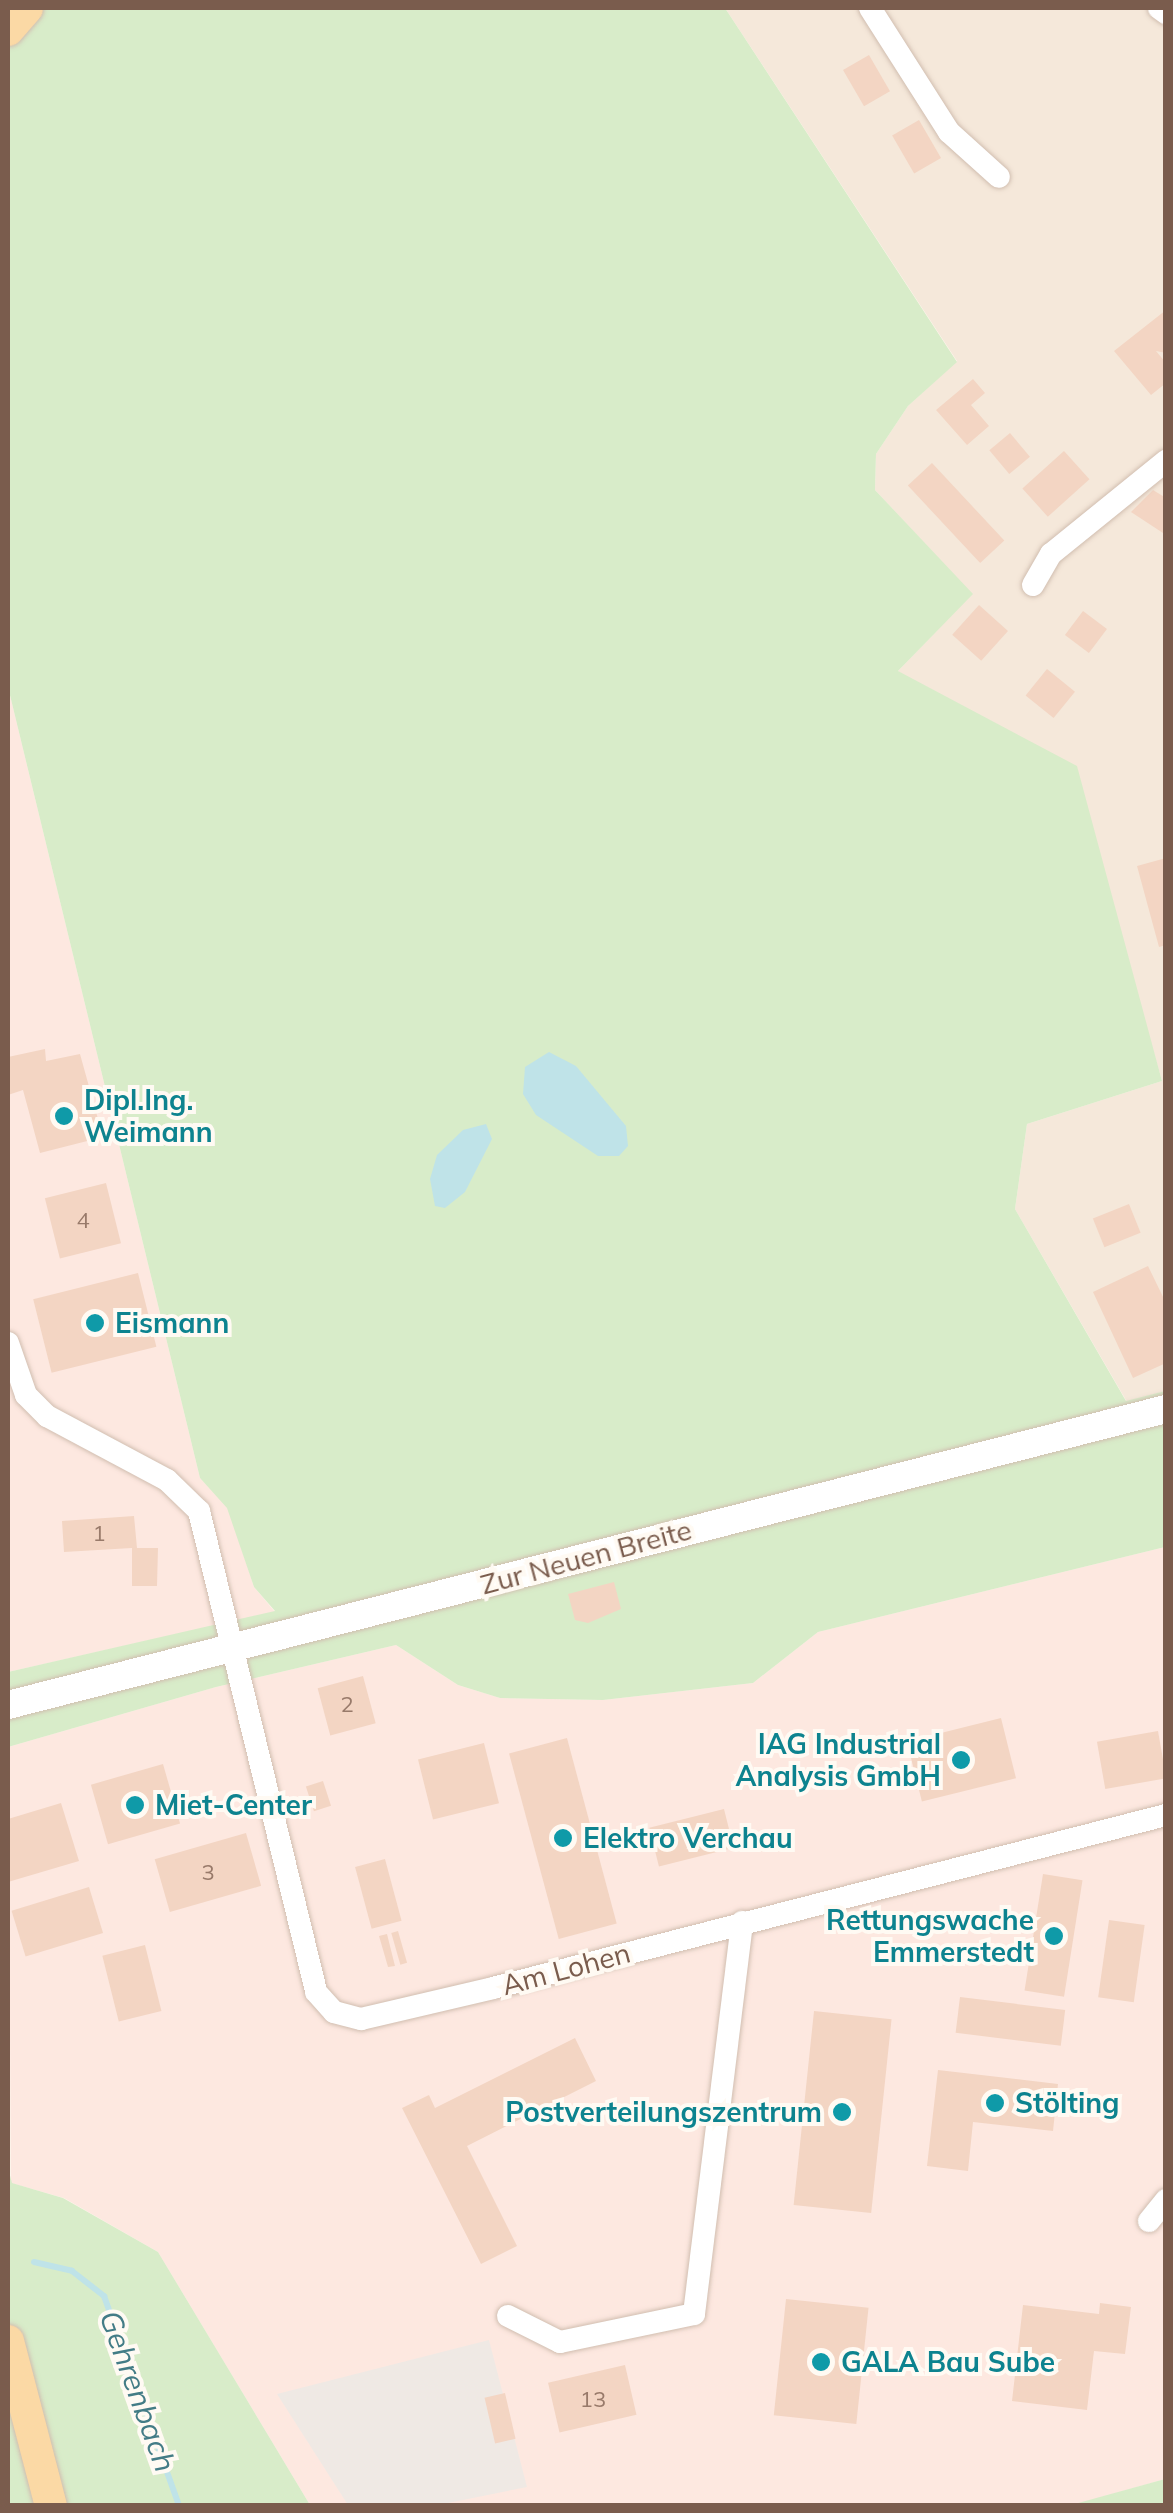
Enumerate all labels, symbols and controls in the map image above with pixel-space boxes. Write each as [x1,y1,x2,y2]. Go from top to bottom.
place label: Dipl.Ing. Weimann [84,1083,213,1149]
marker: Dipl.Ing. Weimann [53,1105,75,1127]
house number: 4 [76,1208,90,1234]
place label: Eismann [115,1306,229,1340]
marker: Eismann [84,1312,106,1334]
street label: Zur Neuen Breite [477,1513,695,1601]
house number: 1 [92,1521,106,1547]
house number: 2 [340,1692,354,1718]
place label: IAG Industrial Analysis GmbH [736,1727,941,1793]
marker: IAG Industrial Analysis GmbH [950,1749,972,1771]
place label: Miet-Center [155,1788,312,1822]
marker: Miet-Center [124,1794,146,1816]
place label: Elektro Verchau [583,1821,793,1855]
marker: Elektro Verchau [552,1827,574,1849]
house number: 3 [201,1860,215,1886]
place label: Rettungswache Emmerstedt [826,1903,1034,1969]
marker: Rettungswache Emmerstedt [1043,1925,1065,1947]
street label: Am Lohen [498,1936,634,2002]
place label: Stölting [1015,2086,1119,2120]
marker: Stölting [984,2092,1006,2114]
place label: Postverteilungszentrum [505,2095,822,2129]
marker: Postverteilungszentrum [831,2101,853,2123]
water label: Gehrenbach [92,2306,184,2476]
place label: GALA Bau Sube [841,2345,1055,2379]
marker: GALA Bau Sube [810,2351,832,2373]
house number: 13 [580,2387,606,2413]

